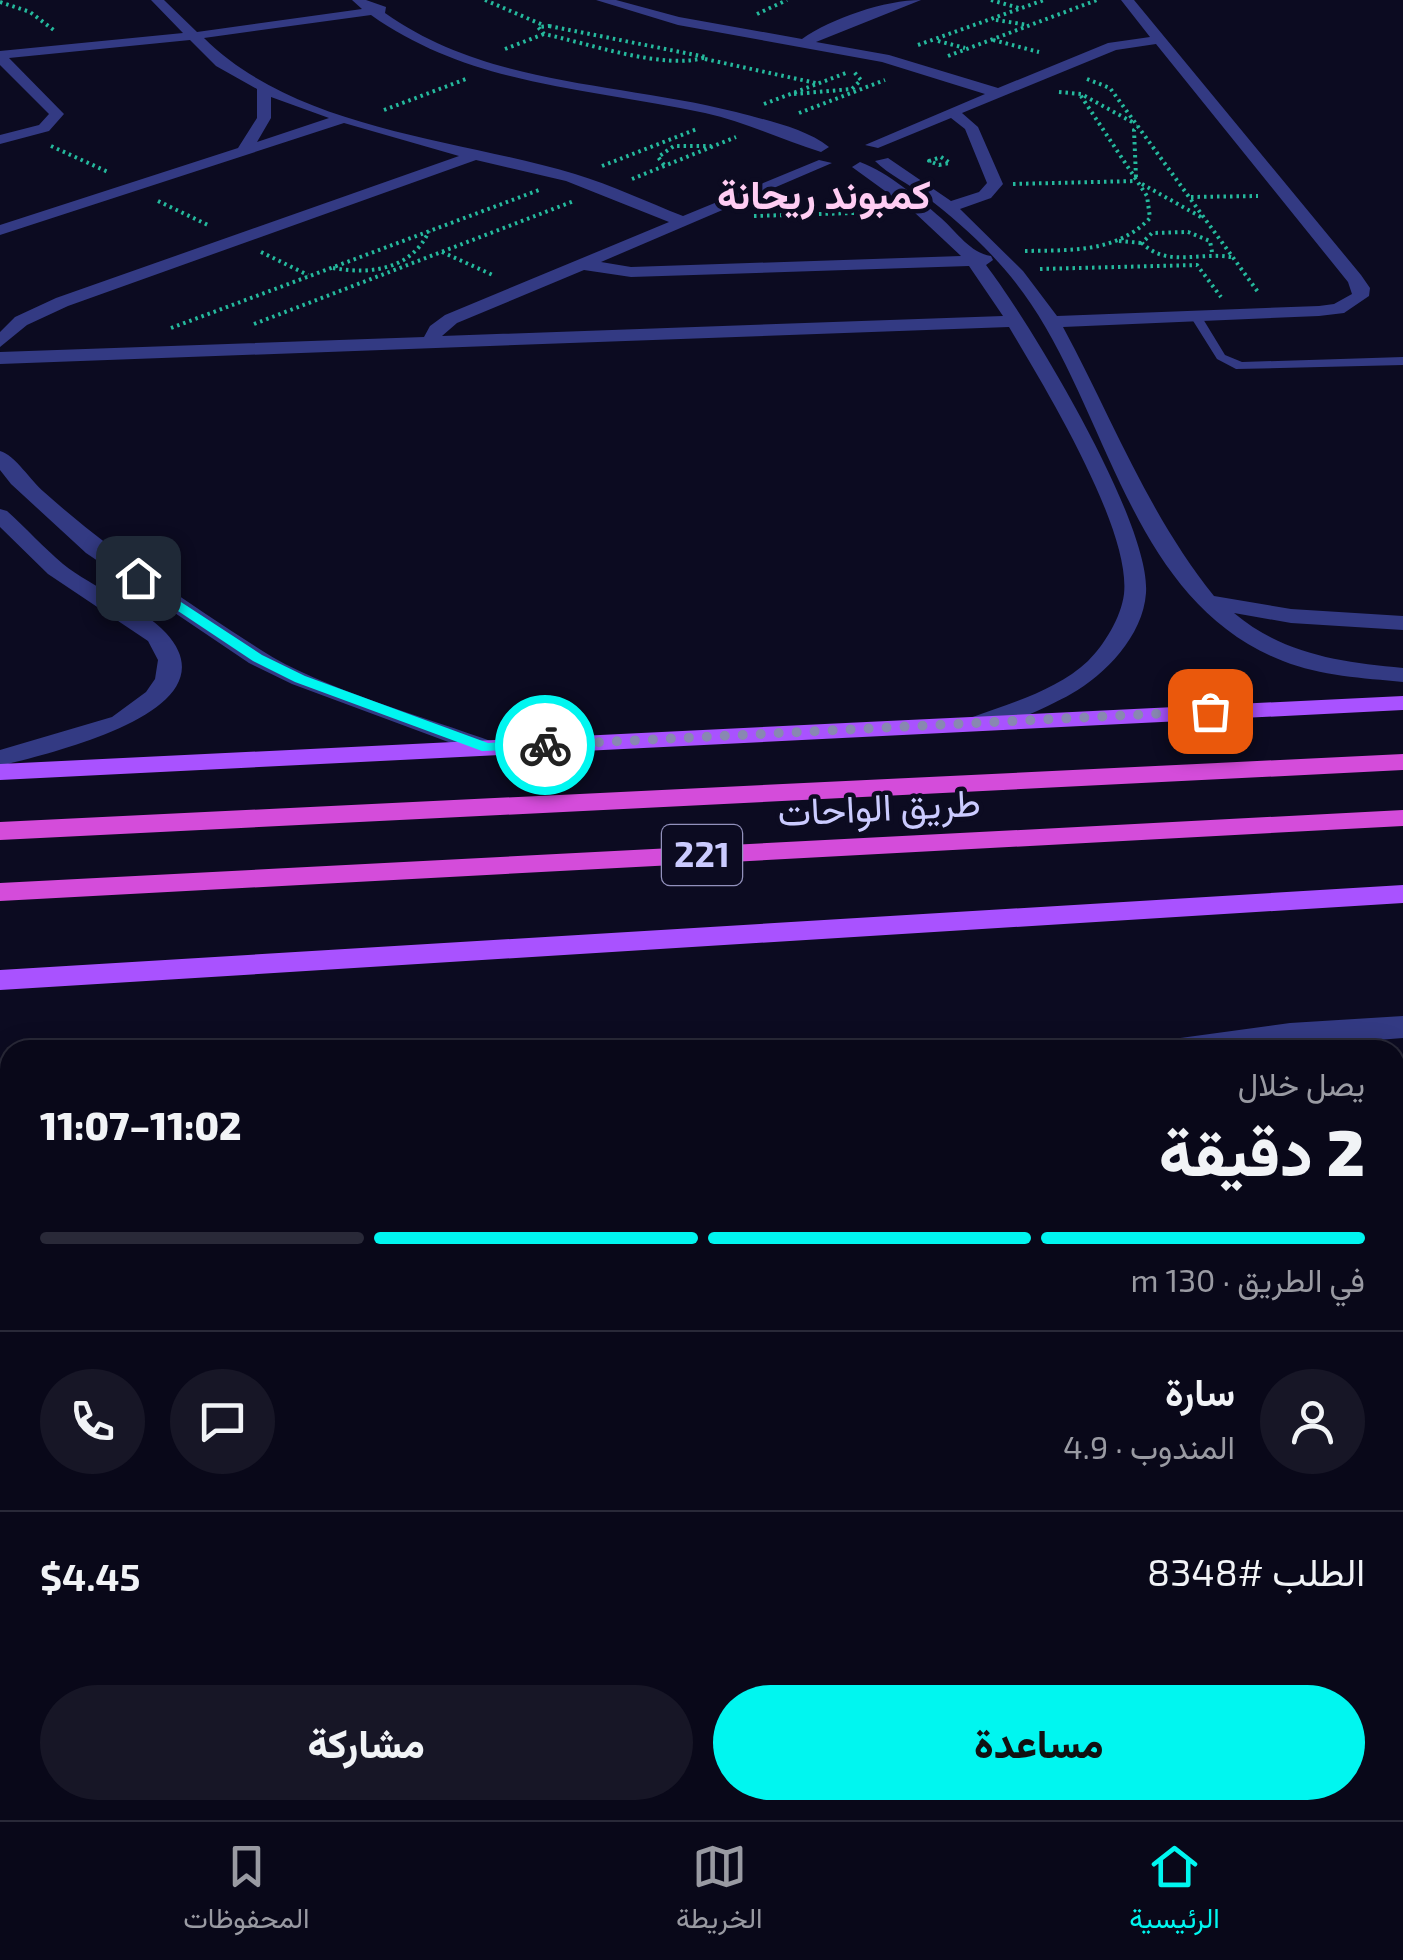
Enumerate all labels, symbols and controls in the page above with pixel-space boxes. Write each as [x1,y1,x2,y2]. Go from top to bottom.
district label: كمبوند ريحانة [717,169,931,220]
pin [96,536,181,621]
icon: home [111,551,166,606]
pin [1168,669,1253,754]
icon: bag [1183,684,1238,739]
courier [495,695,595,795]
icon: bike [518,718,573,773]
street label: طريق الواحات [776,778,982,836]
road number: 221 [662,825,742,885]
text: يصل خلال [1238,1064,1365,1102]
text: 11:02–11:07 [40,1102,242,1148]
text: 2 دقيقة [1159,1111,1365,1189]
text: في الطريق · 130 m [1130,1260,1365,1298]
text: سارة [1165,1368,1235,1414]
button: phone [40,1369,145,1474]
button: chat [170,1369,275,1474]
button: person [1260,1369,1365,1474]
text: المندوب · 4.9 [1063,1427,1235,1465]
text: الطلب #8348 [1147,1548,1365,1594]
text: $4.45 [40,1553,141,1599]
button: مشاركة [40,1685,693,1800]
button: مساعدة [713,1685,1365,1800]
tab: المحفوظات [183,1839,309,1943]
tab: الخريطة [676,1839,763,1943]
tab: الرئيسية [1129,1839,1220,1943]

